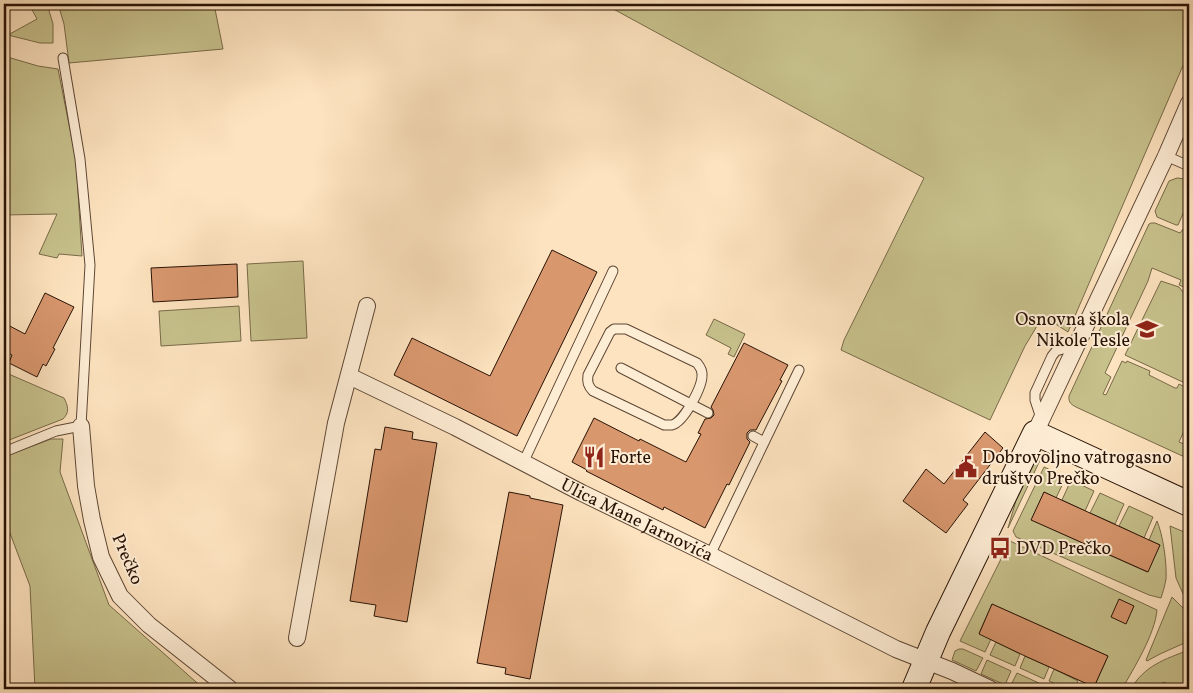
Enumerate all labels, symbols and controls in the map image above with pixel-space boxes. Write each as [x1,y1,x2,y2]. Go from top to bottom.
place label: Osnovna škola Nikole Tesle [1015,308,1130,354]
school or university icon: Osnovna škola Nikole Tesle [1134,316,1160,342]
restaurant icon: Forte [581,444,607,470]
place label: Forte [610,446,651,471]
place label: Dobrovoljno vatrogasno društvo Prečko [982,446,1172,492]
public building icon: Dobrovoljno vatrogasno društvo Prečko [953,454,979,480]
street label: Ulica Mane Jarnovića [556,473,717,569]
street label: Prečko [105,530,149,589]
bus stop icon: DVD Prečko [987,535,1013,561]
place label: DVD Prečko [1016,537,1111,562]

